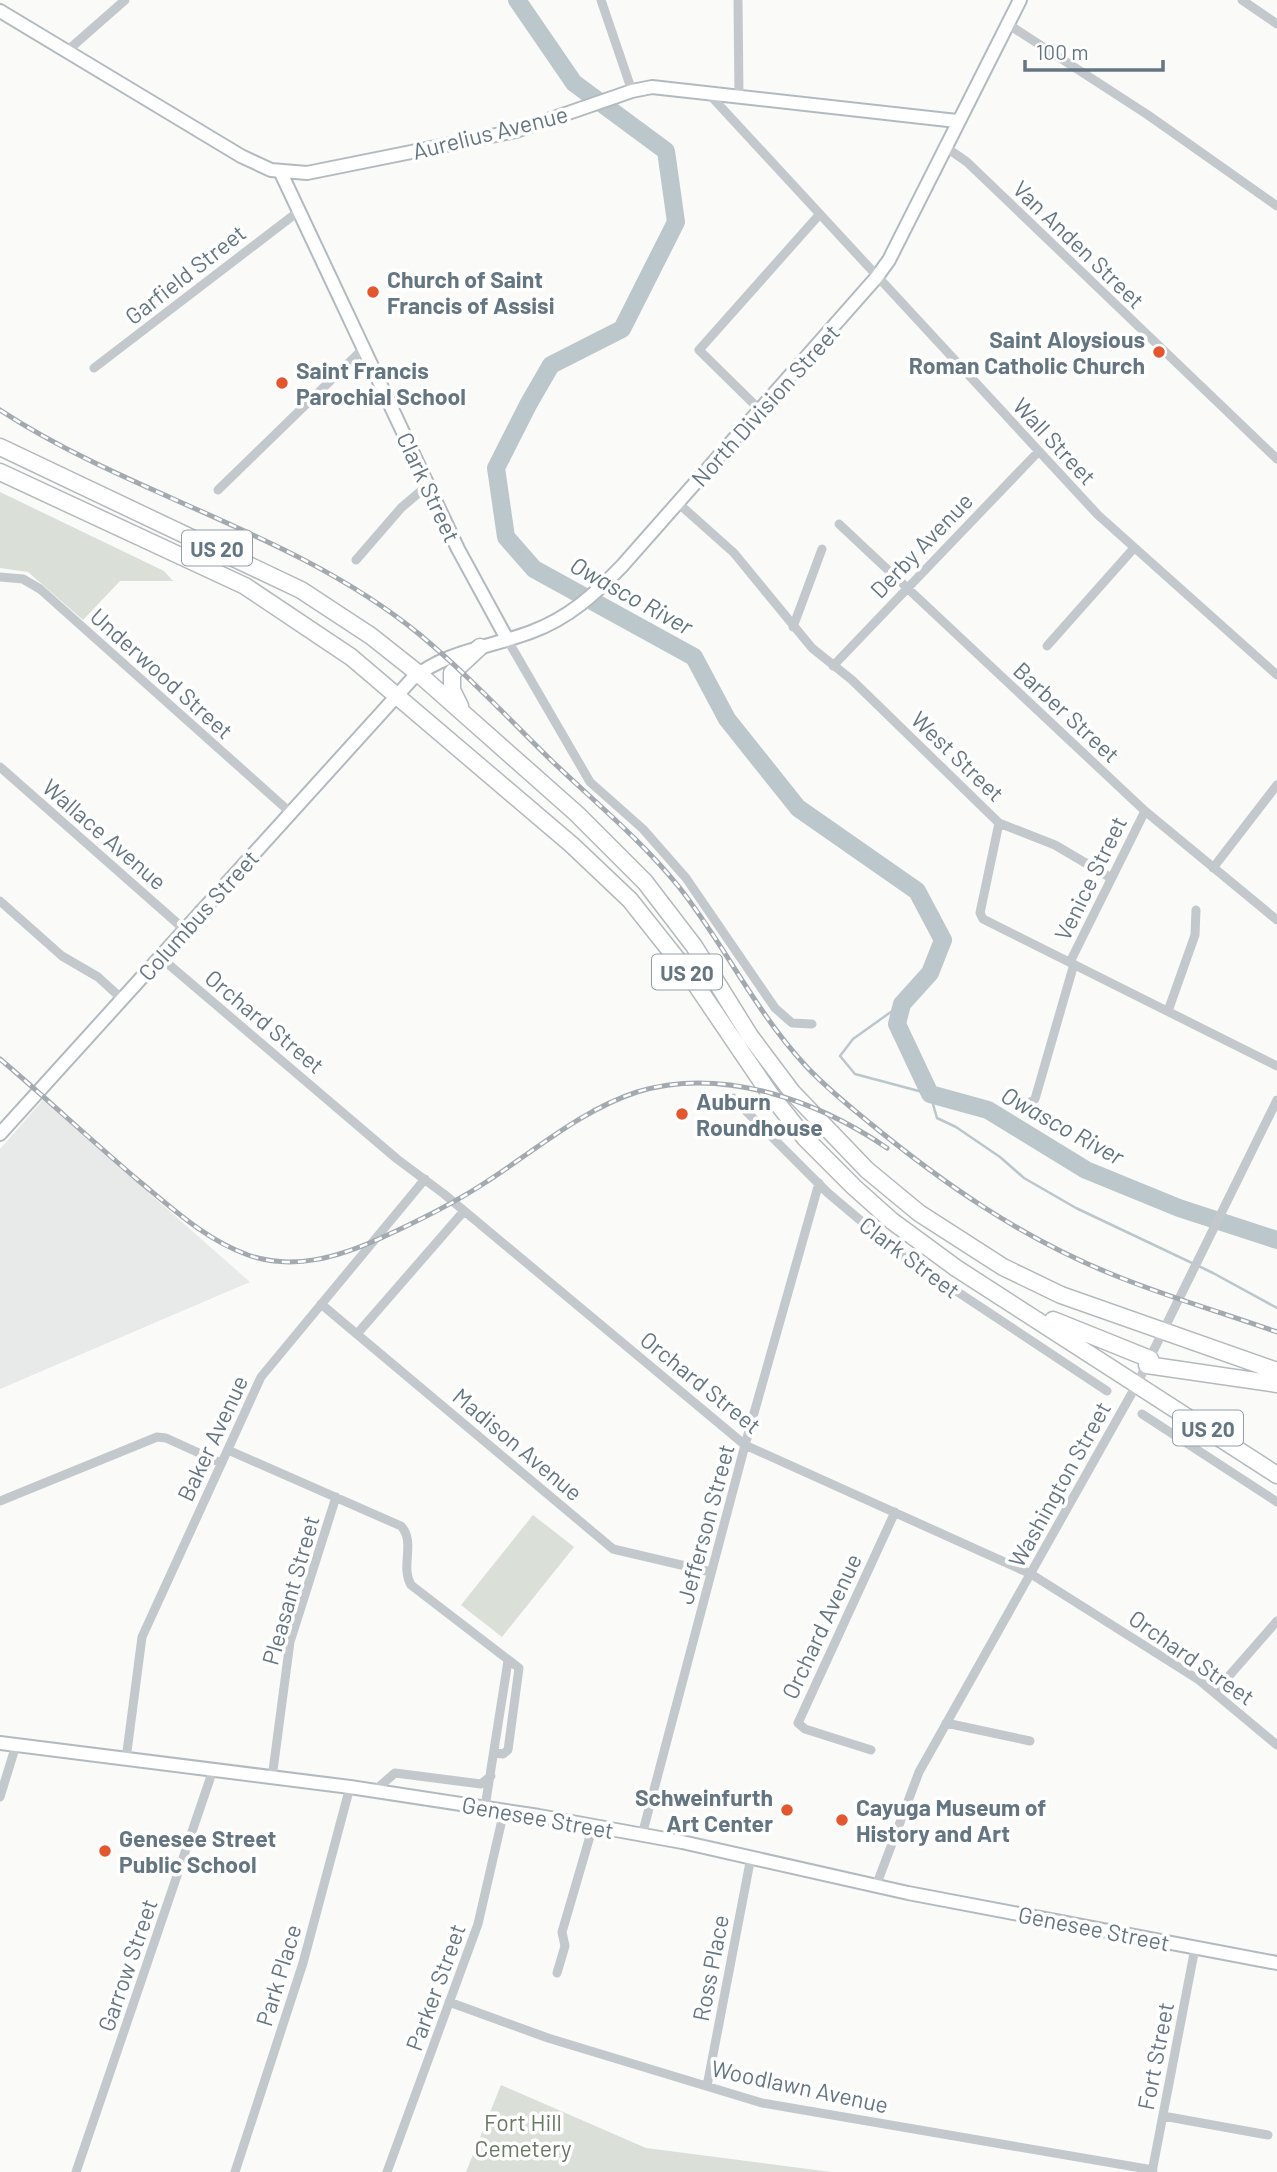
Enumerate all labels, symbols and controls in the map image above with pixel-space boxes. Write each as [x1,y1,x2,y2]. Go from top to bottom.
scale bar [1025,28,1163,72]
text: 100 m [1036,39,1089,64]
street label: Aurelius Avenue [409,99,571,165]
street label: Van Anden Street [1007,174,1151,314]
street label: Garfield Street [119,218,251,330]
place label: Church of Saint Francis of Assisi [387,265,555,319]
marker: Church of Saint Francis of Assisi [365,284,381,300]
street label: North Division Street [685,318,845,492]
place label: Saint Aloysious Roman Catholic Church [909,325,1145,379]
marker: Saint Aloysious Roman Catholic Church [1151,344,1167,360]
place label: Saint Francis Parochial School [296,356,466,410]
marker: Saint Francis Parochial School [274,375,290,391]
street label: Wall Street [1008,392,1102,490]
street label: Clark Street [391,427,467,547]
street label: Derby Avenue [864,487,978,603]
road number: US 20 [182,530,252,566]
water label: Owasco River [566,549,700,641]
street label: Underwood Street [85,602,239,744]
street label: Barber Street [1008,656,1126,768]
street label: West Street [906,705,1010,807]
street label: Wallace Avenue [37,773,173,895]
street label: Venice Street [1048,811,1132,945]
street label: Columbus Street [132,844,264,986]
road number: US 20 [652,954,722,990]
street label: Orchard Street [200,963,330,1079]
water label: Owasco River [997,1079,1131,1171]
place label: Auburn Roundhouse [696,1087,823,1141]
marker: Auburn Roundhouse [674,1106,690,1122]
street label: Clark Street [854,1210,966,1304]
street label: Orchard Street [635,1325,767,1439]
street label: Baker Avenue [171,1371,253,1505]
street label: Madison Avenue [448,1382,588,1506]
street label: Washington Street [1002,1396,1116,1572]
road number: US 20 [1173,1410,1243,1446]
street label: Jefferson Street [670,1441,740,1607]
street label: Pleasant Street [255,1512,325,1668]
street label: Orchard Avenue [775,1549,867,1703]
street label: Orchard Street [1124,1603,1260,1711]
place label: Schweinfurth Art Center [635,1783,773,1837]
street label: Genesee Street [460,1790,616,1844]
place label: Cayuga Museum of History and Art [856,1793,1046,1847]
marker: Schweinfurth Art Center [779,1802,795,1818]
marker: Cayuga Museum of History and Art [834,1812,850,1828]
place label: Genesee Street Public School [119,1824,276,1878]
marker: Genesee Street Public School [97,1843,113,1859]
street label: Garrow Street [91,1895,163,2035]
street label: Genesee Street [1016,1900,1172,1956]
street label: Ross Place [686,1912,734,2024]
street label: Parker Street [399,1920,471,2054]
street label: Park Place [249,1921,307,2029]
street label: Fort Street [1131,2000,1179,2112]
street label: Woodlawn Avenue [709,2054,891,2118]
park label: Fort Hill Cemetery [474,2108,572,2162]

